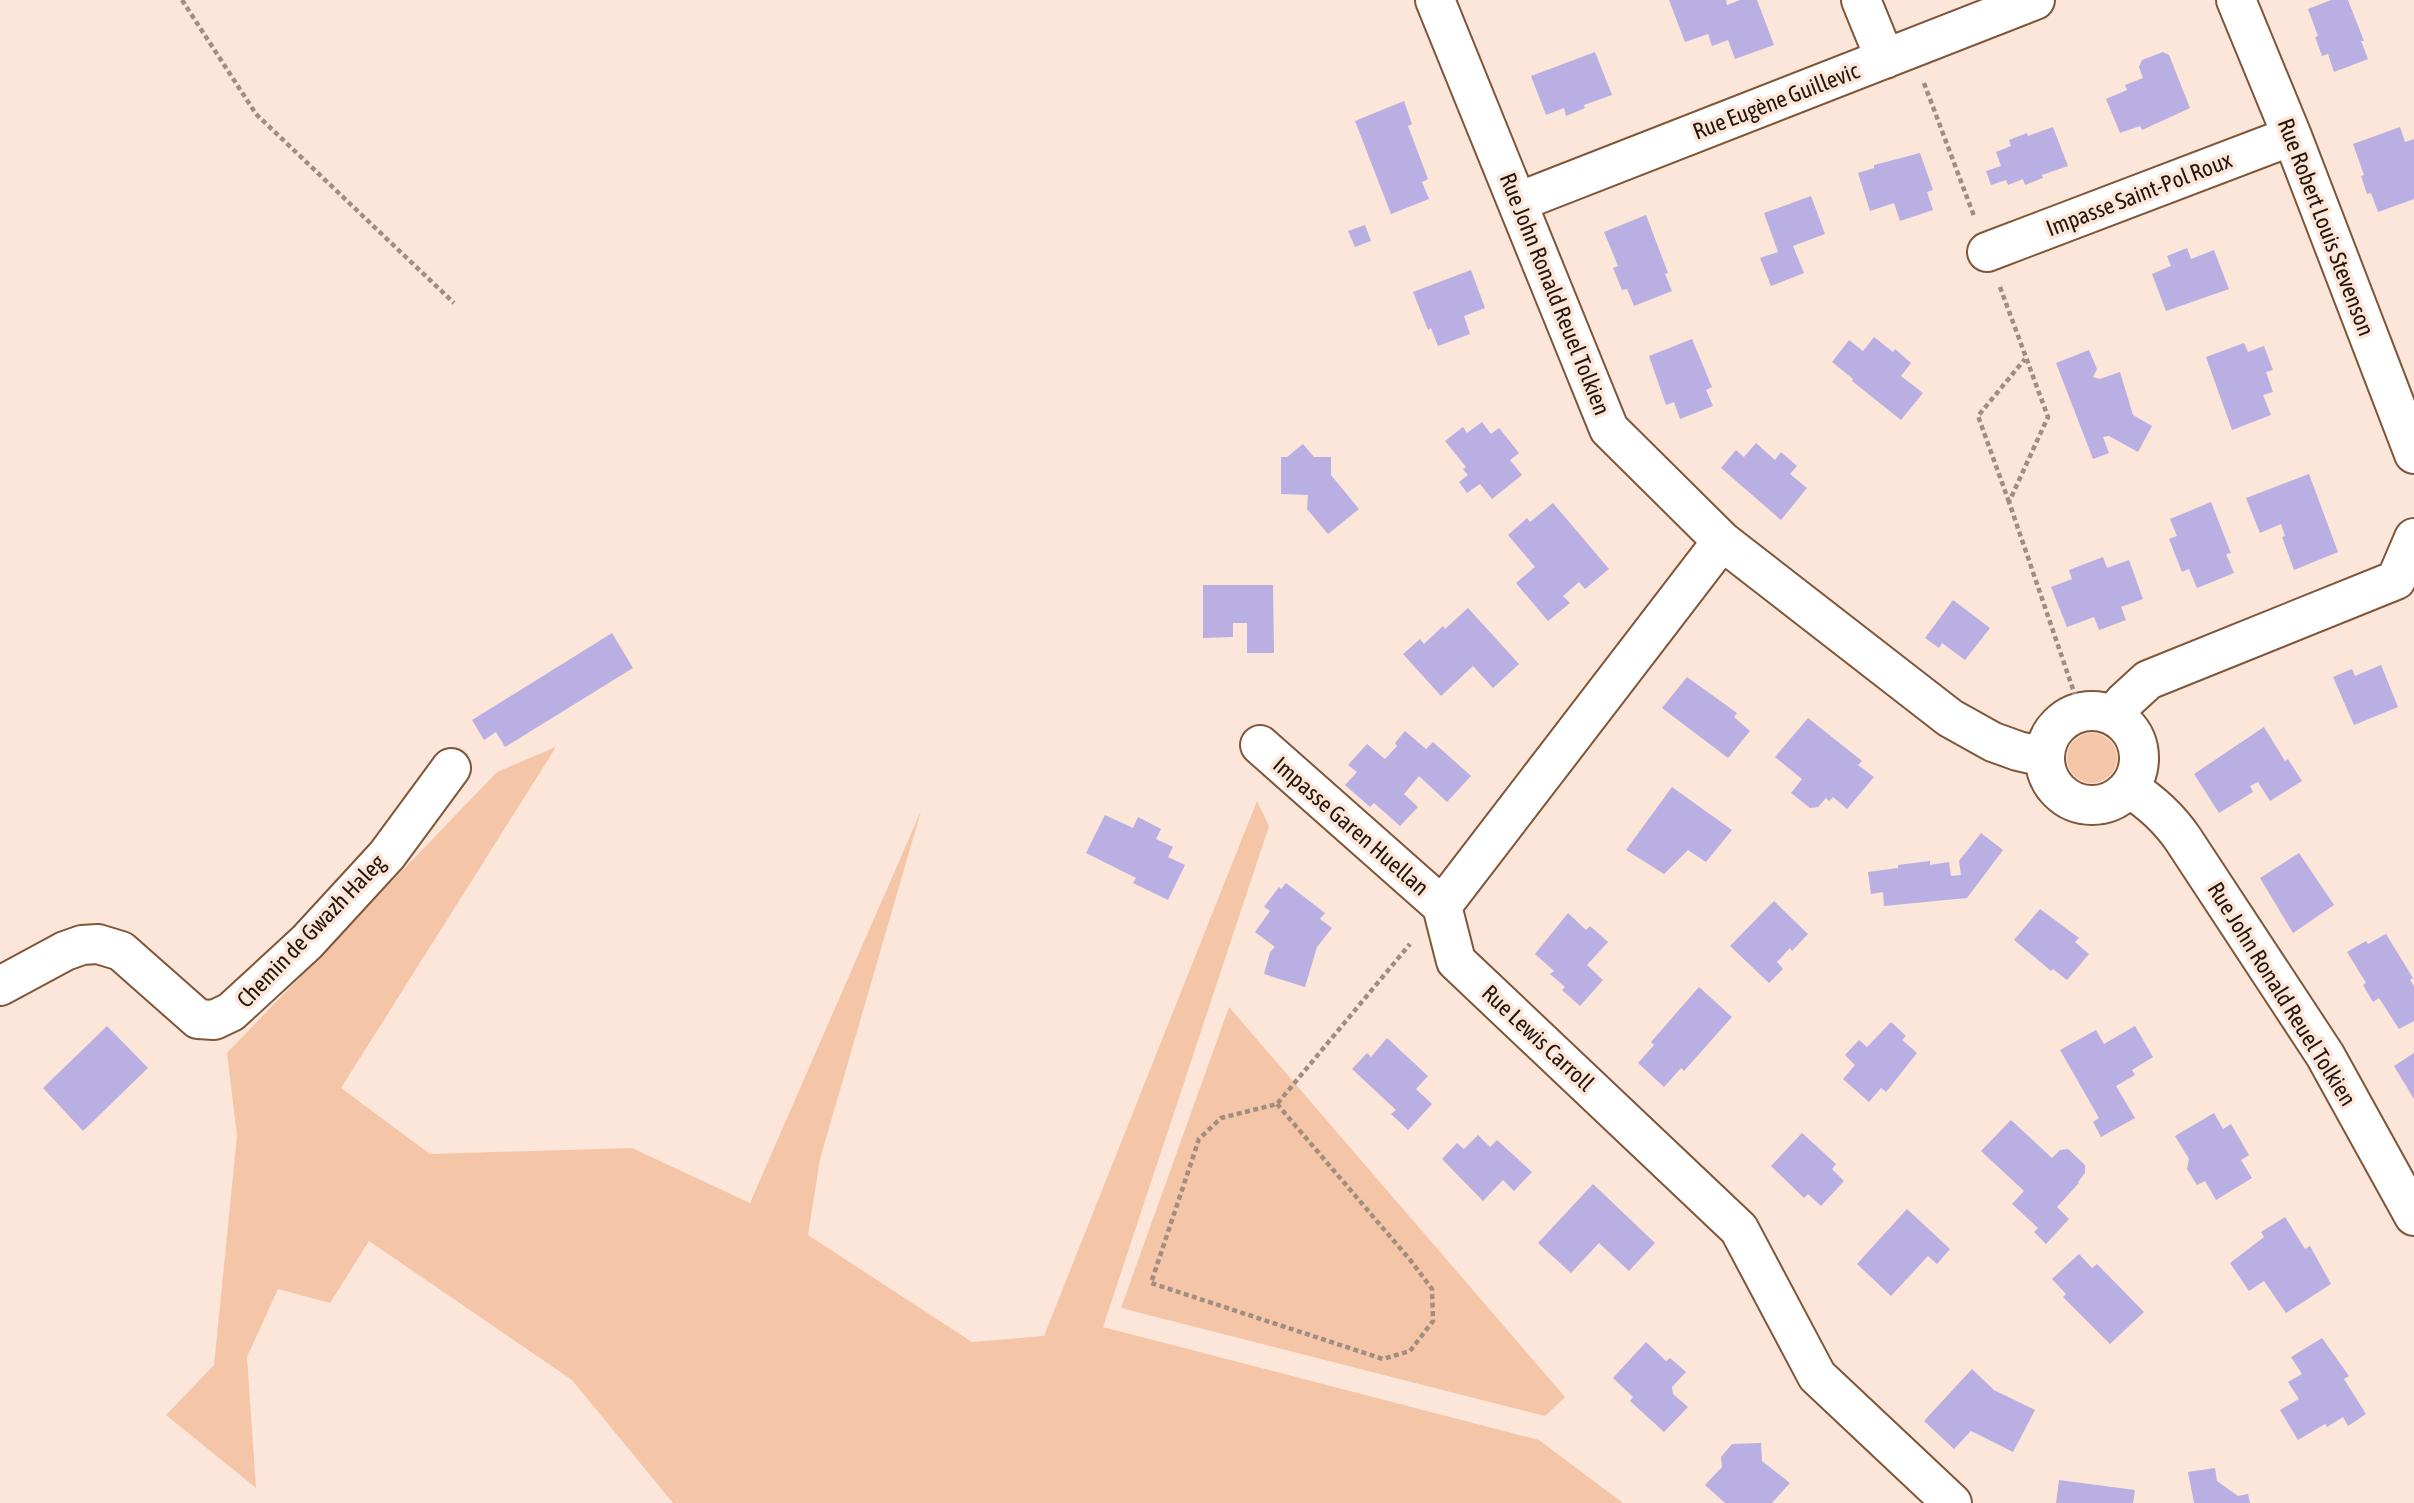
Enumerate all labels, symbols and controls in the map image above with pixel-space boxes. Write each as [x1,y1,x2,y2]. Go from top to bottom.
street label: Rue Eugène Guillevic [1689,57,1863,145]
street label: Rue Robert Louis Stevenson [2273,115,2379,339]
street label: Impasse Saint-Pol Roux [2042,147,2236,241]
street label: Rue John Ronald Reuel Tolkien [1495,169,1615,419]
street label: Impasse Garen Huellan [1268,751,1434,901]
street label: Chemin de Gwazh Haleg [232,849,391,1013]
street label: Rue John Ronald Reuel Tolkien [2202,877,2362,1111]
street label: Rue Lewis Carroll [1477,980,1599,1096]

